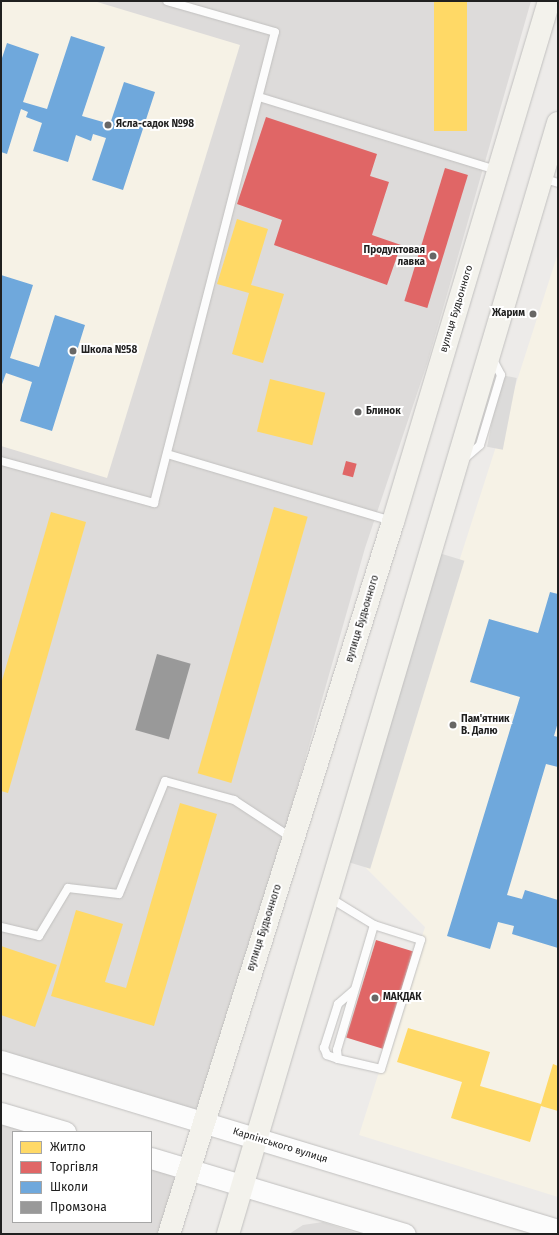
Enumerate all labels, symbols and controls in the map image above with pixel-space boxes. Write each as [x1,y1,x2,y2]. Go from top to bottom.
place label: Ясла-садок №98 [116,119,194,131]
marker: Ясла-садок №98 [103,120,113,130]
place label: Продуктовая лавка [364,244,425,268]
marker: Продуктовая лавка [428,251,438,261]
street label: вулиця Будьонного [438,264,476,354]
place label: Жарим [492,308,525,320]
marker: Жарим [528,309,538,319]
place label: Школа №58 [81,345,137,357]
marker: Школа №58 [68,346,78,356]
place label: Блинок [366,406,401,418]
marker: Блинок [353,407,363,417]
street label: вулиця Будьонного [344,574,382,664]
place label: Пам'ятник В. Далю [461,713,510,736]
marker: Пам'ятник В. Далю [448,720,458,730]
street label: вулиця Будьонного [245,883,285,973]
place label: МАКДАК [383,992,421,1004]
marker: МАКДАК [370,993,380,1003]
street label: Карпінського вулиця [231,1126,329,1166]
legend [12,1131,152,1223]
text: Житло [50,1140,86,1154]
text: Торгівля [50,1160,98,1174]
text: Школи [50,1180,88,1194]
text: Промзона [50,1200,107,1214]

